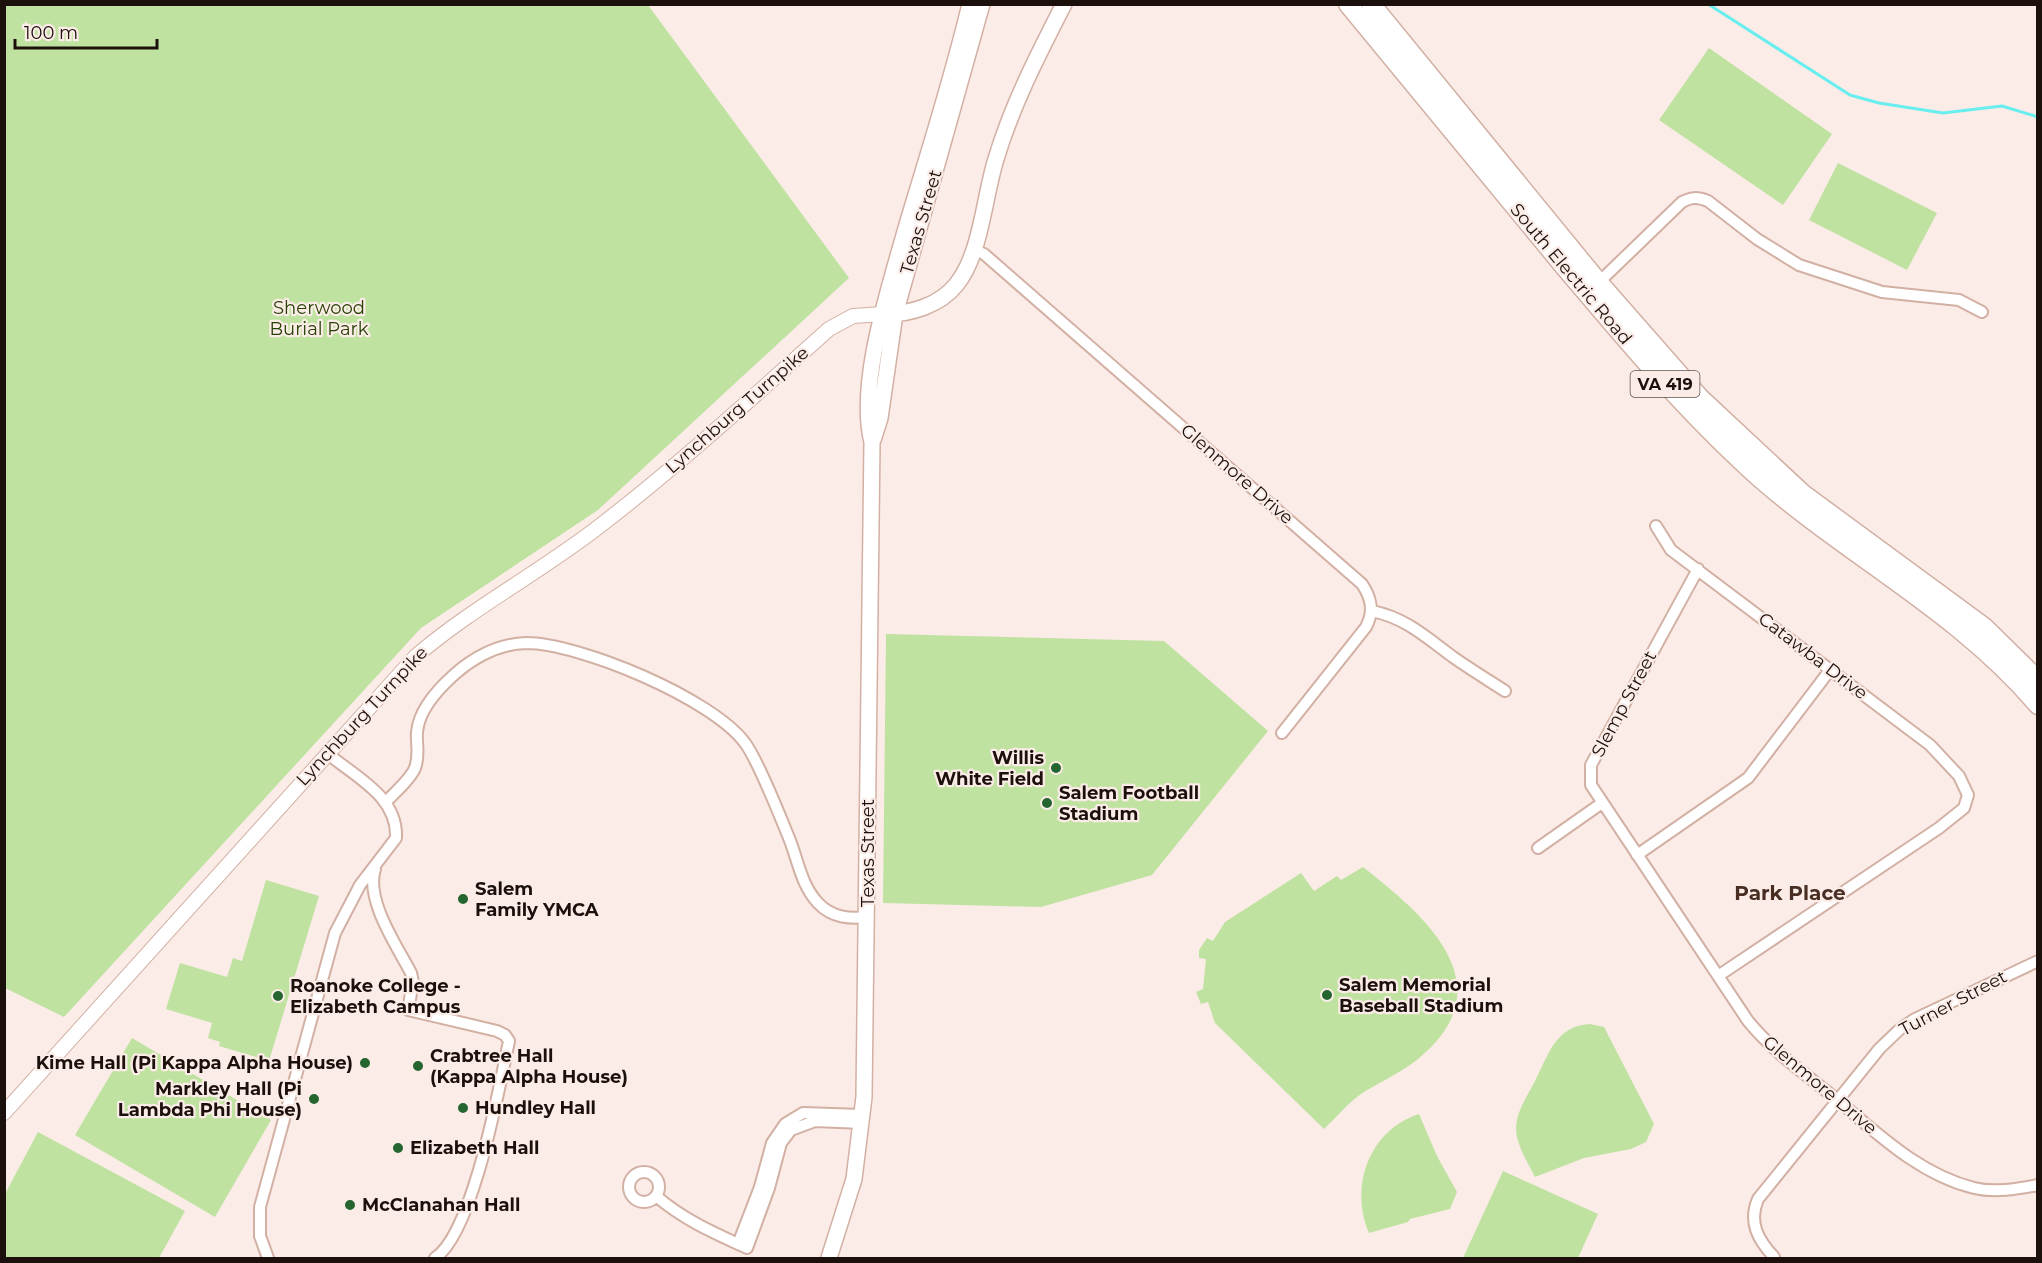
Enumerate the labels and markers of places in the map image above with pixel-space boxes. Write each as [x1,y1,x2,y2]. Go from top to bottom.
place label: Willis White Field [935,747,1044,790]
marker: Willis White Field [1049,761,1063,775]
place label: Salem Football Stadium [1059,782,1199,825]
marker: Salem Football Stadium [1040,796,1054,810]
place label: Salem Family YMCA [475,878,599,921]
marker: Salem Family YMCA [456,892,470,906]
place label: Salem Memorial Baseball Stadium [1339,974,1503,1017]
place label: Roanoke College - Elizabeth Campus [290,975,461,1018]
marker: Salem Memorial Baseball Stadium [1320,988,1334,1002]
marker: Roanoke College - Elizabeth Campus [271,989,285,1003]
place label: Crabtree Hall (Kappa Alpha House) [430,1045,628,1088]
place label: Kime Hall (Pi Kappa Alpha House) [36,1052,353,1074]
marker: Kime Hall (Pi Kappa Alpha House) [358,1056,372,1070]
marker: Crabtree Hall (Kappa Alpha House) [411,1059,425,1073]
place label: Markley Hall (Pi Lambda Phi House) [118,1078,302,1121]
marker: Markley Hall (Pi Lambda Phi House) [307,1092,321,1106]
place label: Hundley Hall [475,1097,596,1119]
marker: Hundley Hall [456,1101,470,1115]
place label: Elizabeth Hall [410,1137,539,1159]
marker: Elizabeth Hall [391,1141,405,1155]
place label: McClanahan Hall [362,1194,520,1216]
marker: McClanahan Hall [343,1198,357,1212]

